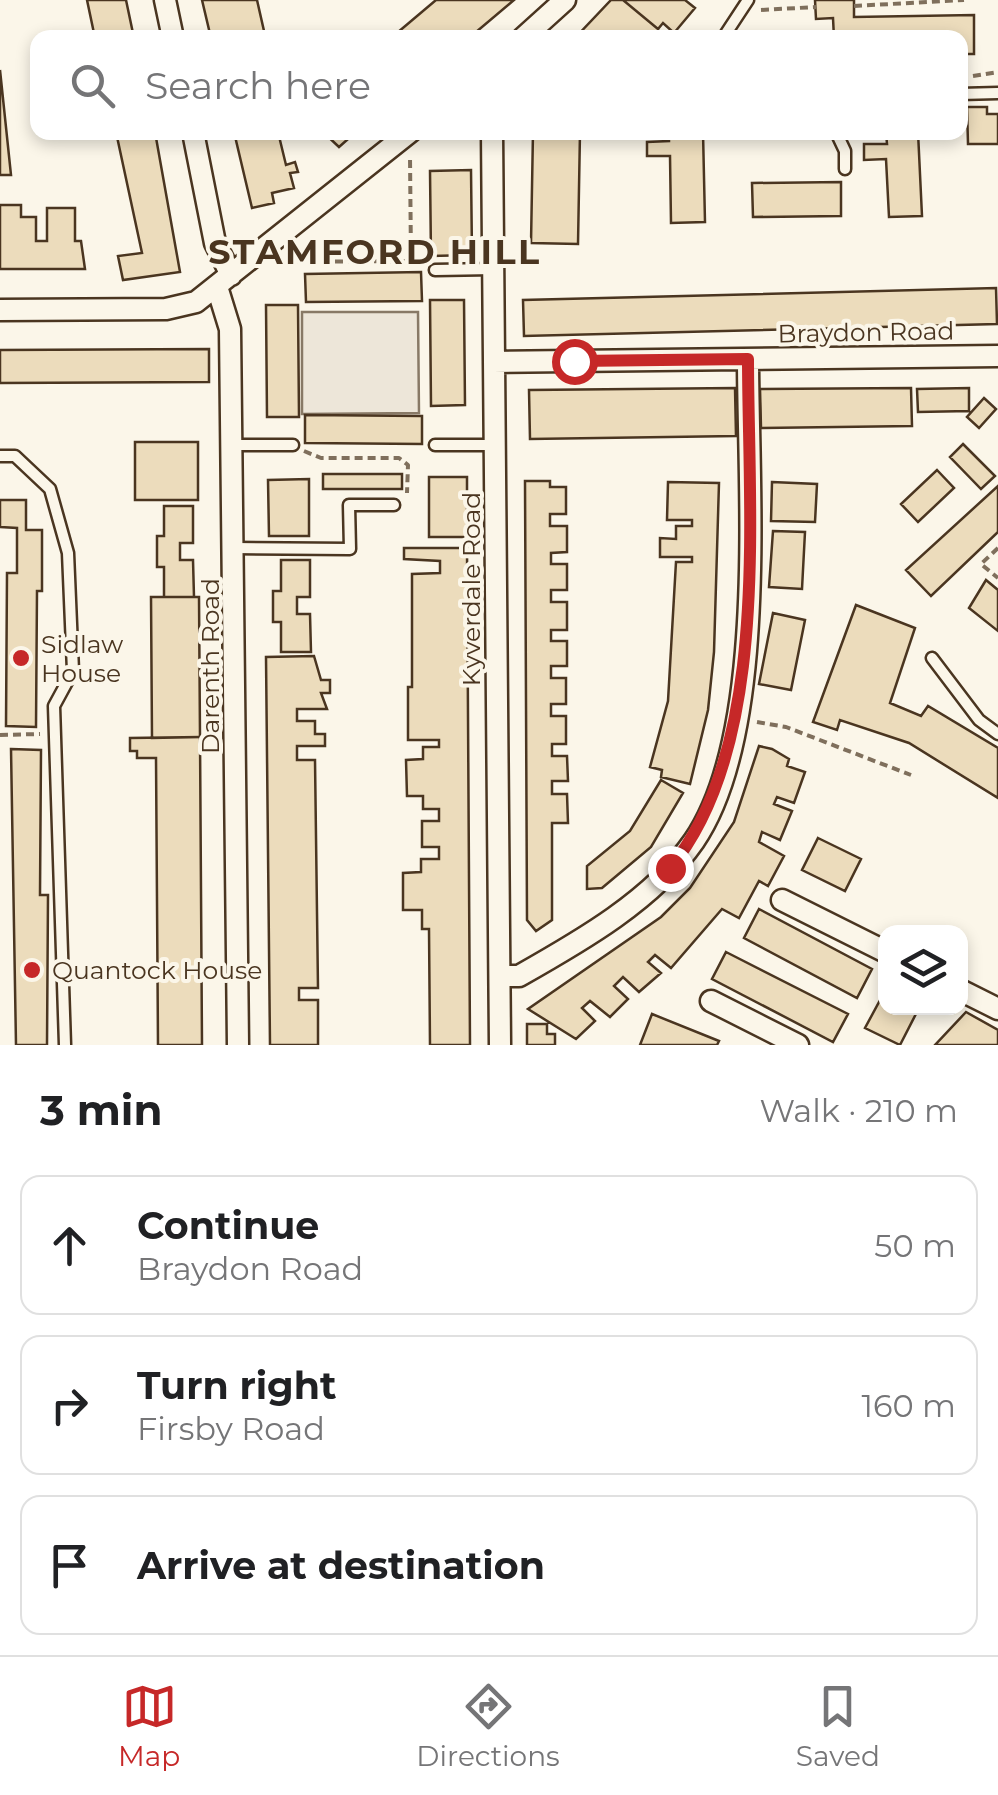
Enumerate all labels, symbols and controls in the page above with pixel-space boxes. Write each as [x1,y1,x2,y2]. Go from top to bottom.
search box [30,30,968,140]
icon: search [65,58,120,113]
text: Search here [145,62,371,109]
district label: STAMFORD HILL [208,230,542,273]
street label: Braydon Road [777,315,955,349]
route start [552,339,598,385]
street label: Kyverdale Road [456,492,486,686]
street label: Darenth Road [195,578,225,754]
place label: Sidlaw House [41,629,123,688]
marker: Sidlaw House [10,647,32,669]
route end [648,846,694,892]
map controls [878,925,968,1015]
button: layers [878,925,968,1015]
place label: Quantock House [52,955,262,985]
marker: Quantock House [21,959,43,981]
text: 3 min [40,1084,162,1136]
text: Walk · 210 m [760,1091,958,1130]
text: Continue [137,1202,319,1249]
icon: ahead [42,1218,97,1273]
text: 50 m [874,1226,956,1265]
text: Braydon Road [137,1249,363,1288]
text: Turn right [137,1362,336,1409]
icon: right [42,1378,97,1433]
text: 160 m [861,1386,956,1425]
text: Firsby Road [137,1409,325,1448]
icon: arrive [42,1538,97,1593]
text: Arrive at destination [137,1542,545,1589]
tab: Map [118,1679,180,1773]
tab: Directions [416,1679,560,1773]
tab: Saved [796,1679,880,1773]

